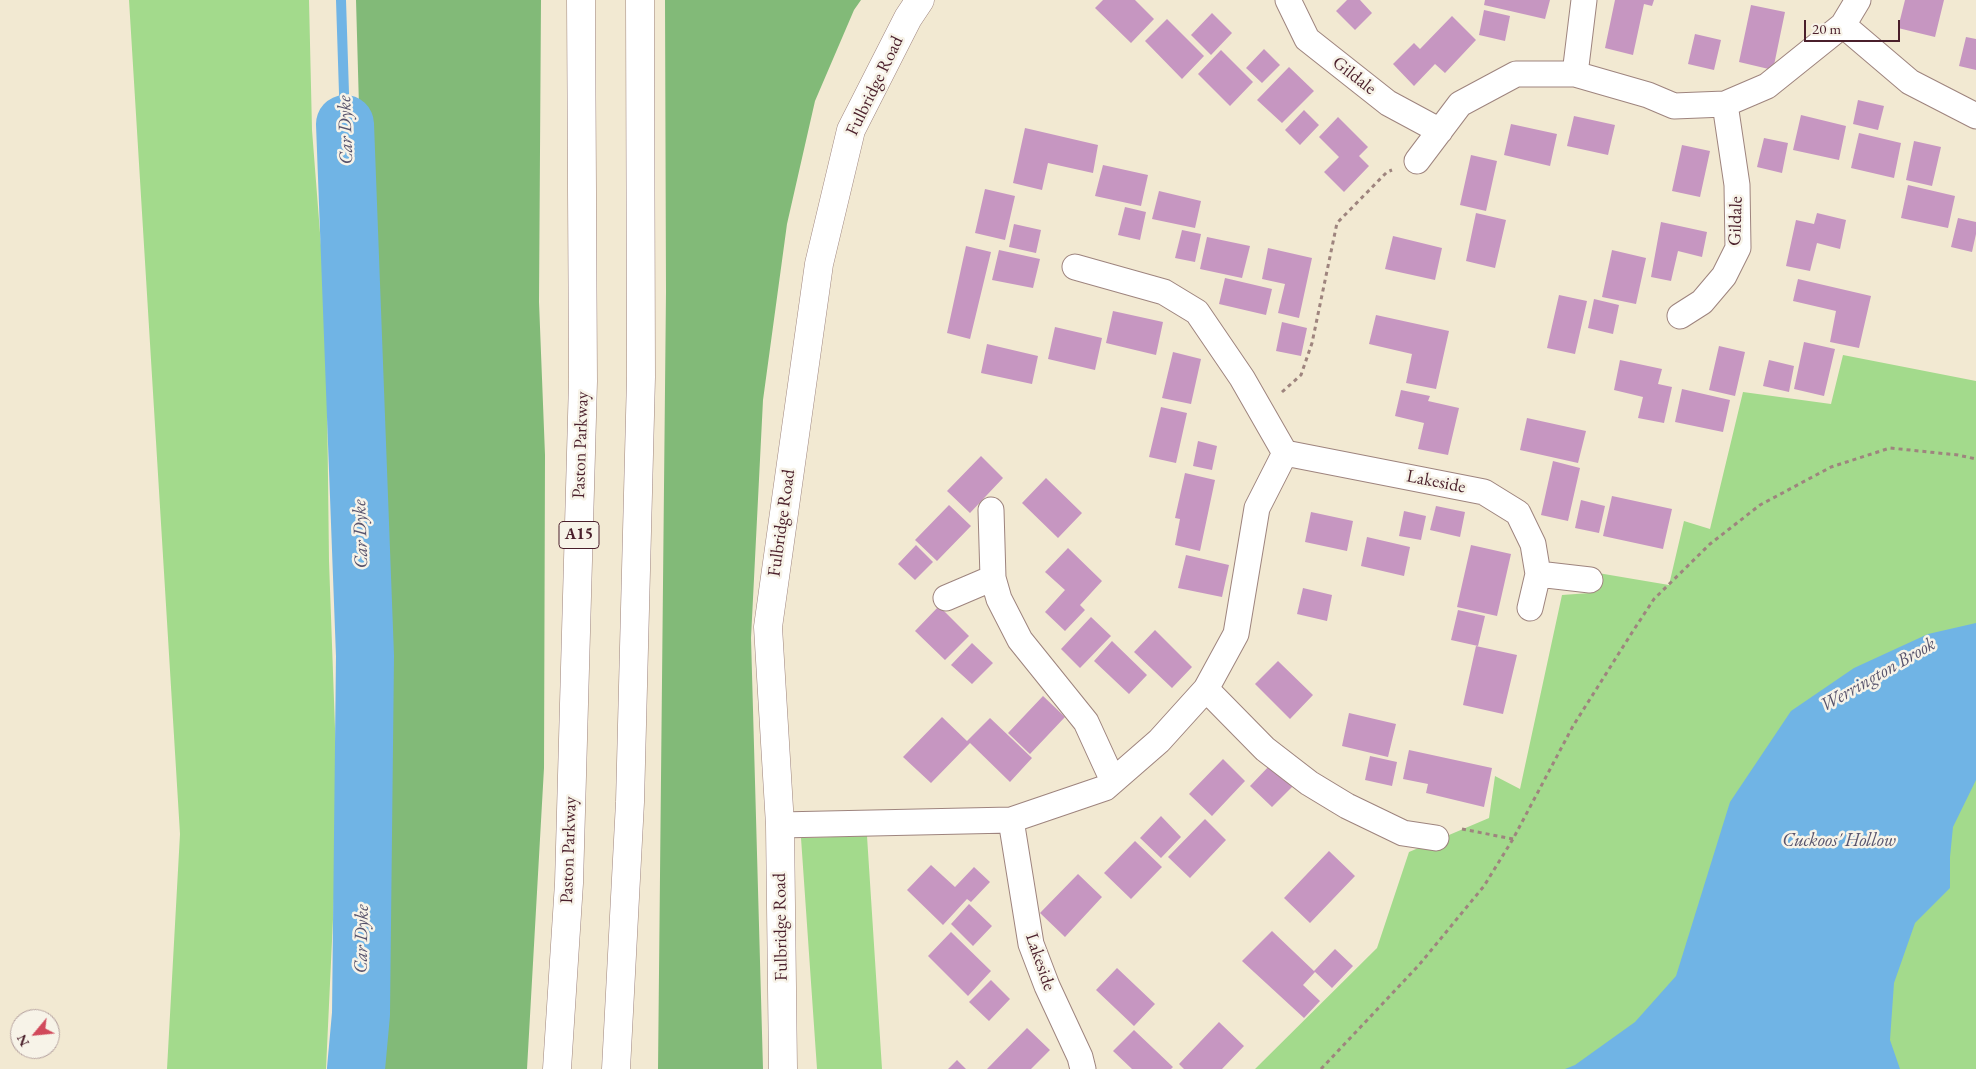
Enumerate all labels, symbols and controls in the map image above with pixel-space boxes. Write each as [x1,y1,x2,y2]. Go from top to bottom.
scale bar [1806,10,1902,42]
text: 20 m [1812,19,1841,38]
street label: Fulbridge Road [842,33,908,139]
street label: Gildale [1328,52,1380,100]
water label: Car Dyke [333,95,359,165]
street label: Gildale [1724,196,1748,246]
street label: Paston Parkway [568,391,594,499]
street label: Lakeside [1405,466,1467,498]
street label: Fulbridge Road [764,468,800,578]
water label: Car Dyke [348,499,374,569]
road number: A15 [559,522,599,548]
water label: Werrington Brook [1816,633,1940,717]
street label: Paston Parkway [556,796,582,904]
water label: Cuckoos' Hollow [1782,830,1896,852]
street label: Fulbridge Road [769,873,793,981]
water label: Car Dyke [350,904,374,974]
street label: Lakeside [1020,930,1060,994]
north arrow [10,1009,60,1059]
text: N [12,1031,33,1050]

